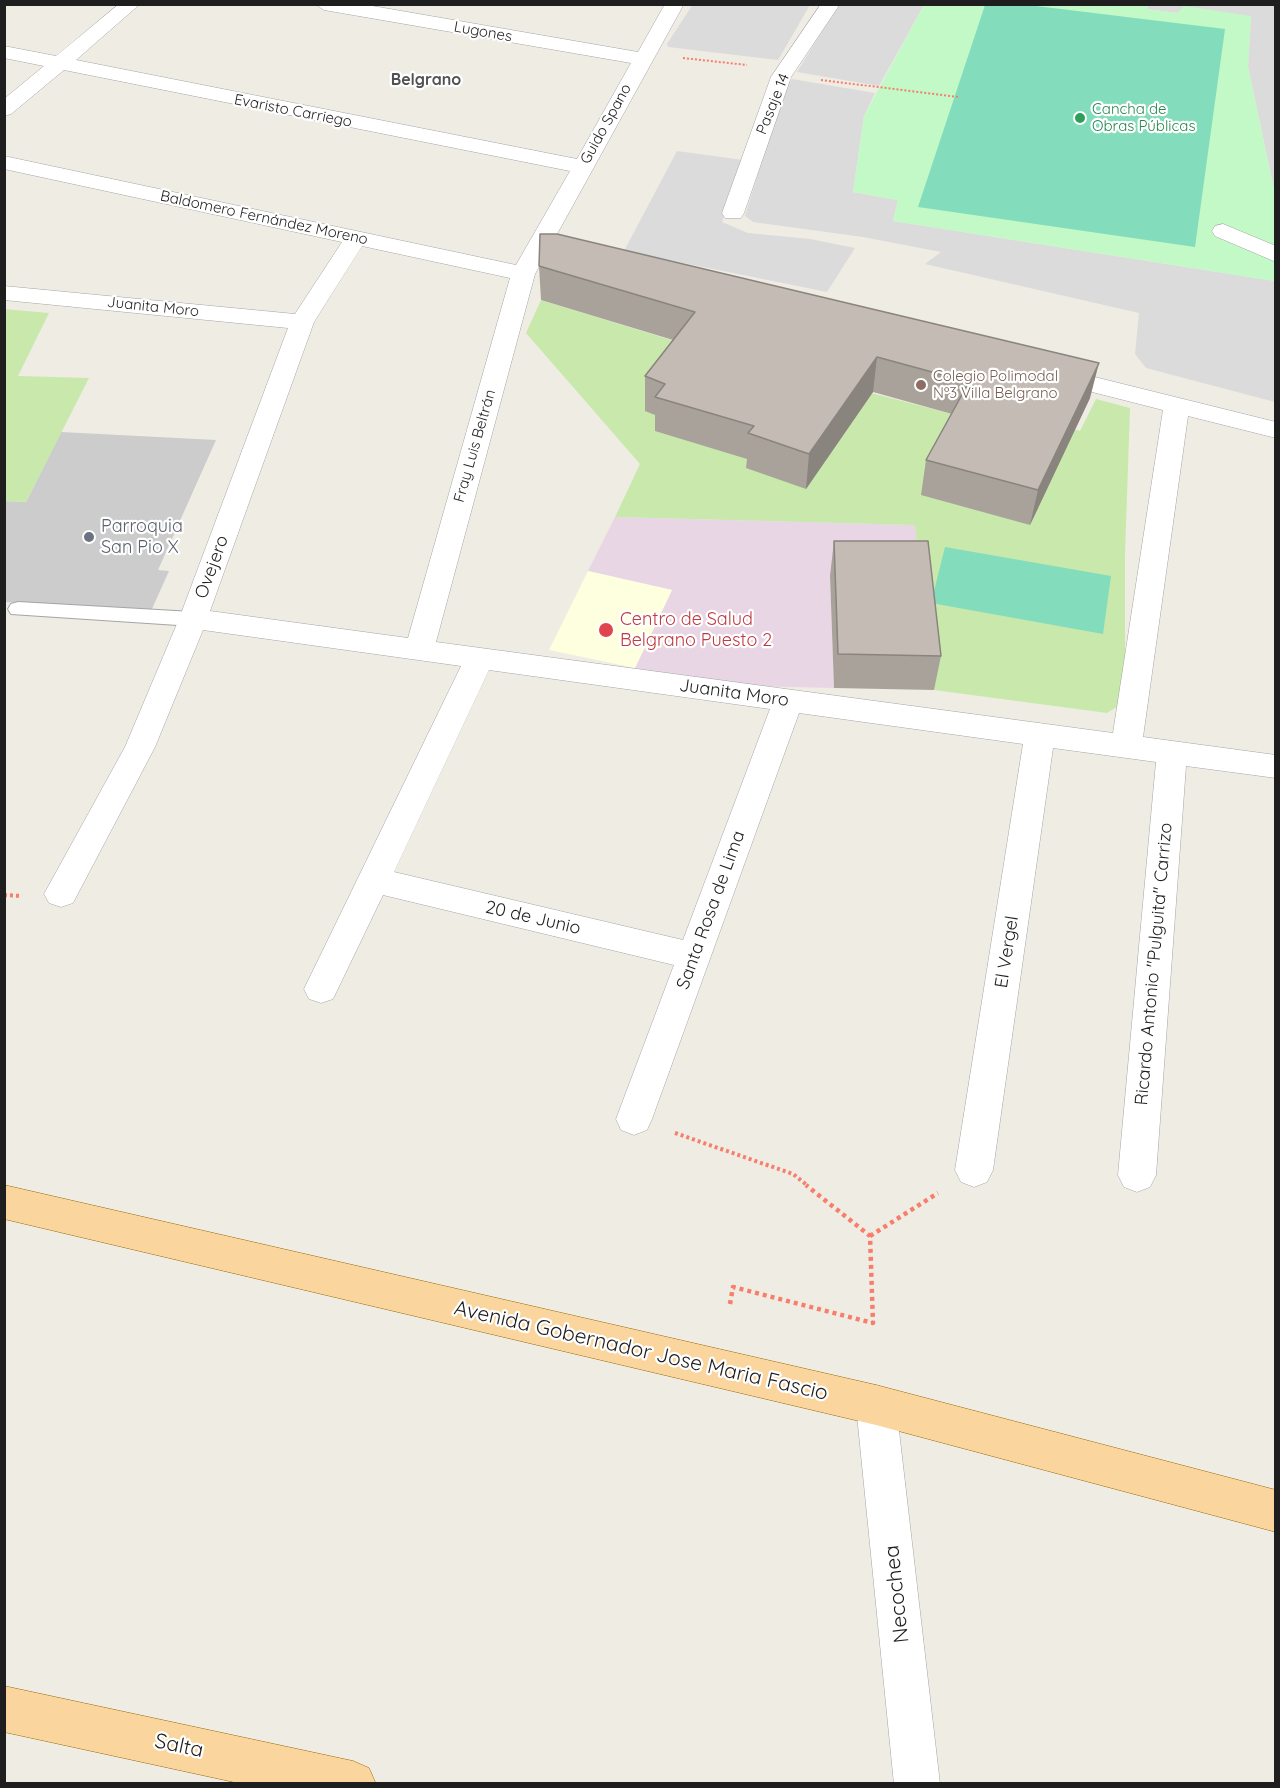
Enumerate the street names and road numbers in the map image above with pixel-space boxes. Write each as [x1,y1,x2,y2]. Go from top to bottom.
street label: Lugones [453,18,513,46]
street label: Pasaje 14 [753,71,793,137]
street label: Guido Spano [577,81,635,167]
street label: Evaristo Carriego [233,91,353,131]
street label: Baldomero Fernández Moreno [158,187,370,249]
street label: Juanita Moro [106,293,200,321]
street label: Fray Luis Beltrán [450,387,500,505]
street label: Ovejero [191,532,233,602]
street label: Juanita Moro [678,675,790,711]
street label: Ricardo Antonio "Pulguita" Carrizo [1131,822,1177,1106]
street label: Santa Rosa de Lima [672,828,750,992]
street label: 20 de Junio [483,897,583,939]
street label: El Vergel [991,914,1023,990]
street label: Avenida Gobernador Jose Maria Fascio [452,1296,830,1406]
street label: Necochea [879,1544,915,1644]
street label: Salta [152,1729,206,1763]

